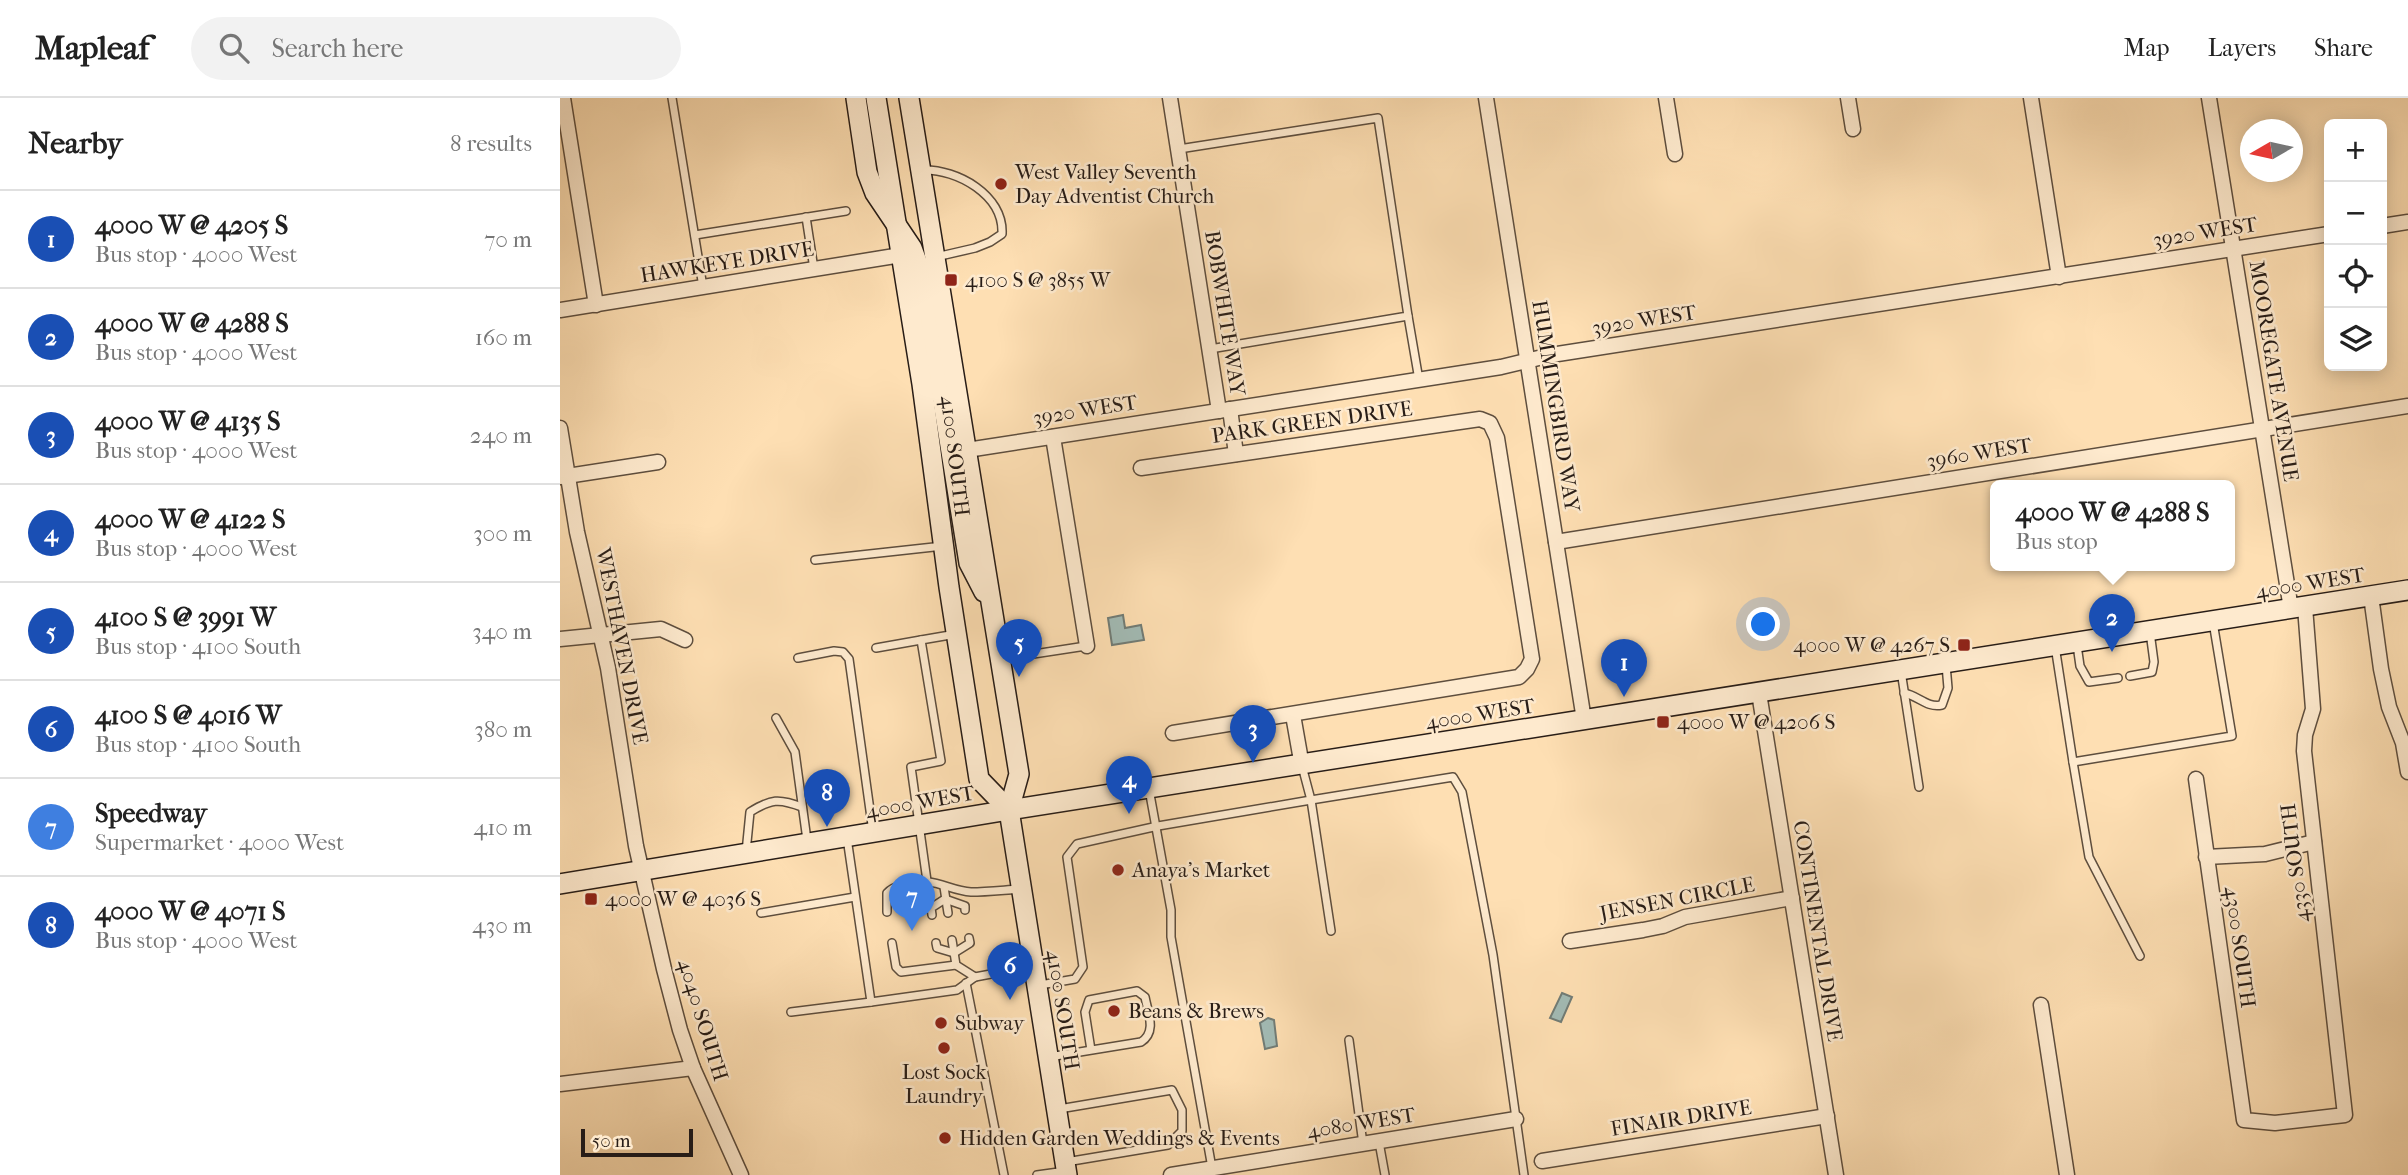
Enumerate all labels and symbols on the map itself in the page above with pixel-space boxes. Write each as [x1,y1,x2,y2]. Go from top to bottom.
north arrow [2240,119,2303,182]
place label: West Valley Seventh Day Adventist Church [1014,160,1215,208]
marker: West Valley Seventh Day Adventist Church [993,176,1009,192]
street label: 3920 WEST [2151,212,2260,252]
street label: BOBWHITE WAY [1200,229,1250,398]
street label: HAWKEYE DRIVE [639,236,816,288]
street label: MOOREGATE AVENUE [2245,259,2303,483]
place label: 4100 S @ 3855 W [965,268,1112,292]
marker: 4100 S @ 3855 W [943,272,959,288]
street label: HUMMINGBIRD WAY [1527,298,1585,514]
street label: 3920 WEST [1590,300,1699,340]
street label: 3920 WEST [1031,390,1140,430]
street label: 4100 SOUTH [936,394,974,518]
street label: PARK GREEN DRIVE [1210,396,1414,448]
street label: 3960 WEST [1925,433,2034,473]
street label: WESTHAVEN DRIVE [591,545,653,747]
street label: 4000 WEST [2254,562,2367,603]
pin: 2 [2089,594,2135,652]
your location [1746,607,1780,641]
pin: 5 [996,619,1042,677]
place label: 4000 W @ 4267 S [1793,633,1950,657]
marker: 4000 W @ 4267 S [1956,637,1972,653]
pin: 1 [1601,639,1647,697]
street label: 4000 WEST [1424,693,1537,734]
pin: 3 [1230,705,1276,763]
place label: 4000 W @ 4206 S [1677,710,1835,734]
marker: 4000 W @ 4206 S [1655,714,1671,730]
pin: 4 [1106,756,1152,814]
pin: 8 [804,769,850,827]
street label: 4000 WEST [864,780,977,823]
street label: 4330 SOUTH [2276,802,2314,924]
street label: CONTINENTAL DRIVE [1789,819,1847,1043]
place label: Anaya's Market [1131,858,1271,882]
marker: Anaya's Market [1110,862,1126,878]
street label: JENSEN CIRCLE [1596,872,1757,926]
pin: 7 [889,873,935,931]
street label: 4300 SOUTH [2220,885,2260,1010]
place label: 4000 W @ 4036 S [605,887,761,911]
marker: 4000 W @ 4036 S [583,891,599,907]
pin: 6 [987,942,1033,1000]
street label: 4100 SOUTH [1042,948,1084,1072]
street label: 4040 SOUTH [673,956,733,1084]
place label: Beans & Brews [1128,999,1264,1023]
marker: Beans & Brews [1106,1003,1122,1019]
place label: Subway [955,1011,1025,1035]
marker: Subway [933,1015,949,1031]
marker: Lost Sock Laundry [936,1040,952,1056]
place label: Lost Sock Laundry [902,1060,987,1108]
street label: FINAIR DRIVE [1609,1095,1753,1141]
street label: 4080 WEST [1305,1102,1418,1143]
scale bar [581,1126,693,1158]
place label: Hidden Garden Weddings & Events [959,1126,1280,1150]
marker: Hidden Garden Weddings & Events [937,1130,953,1146]

